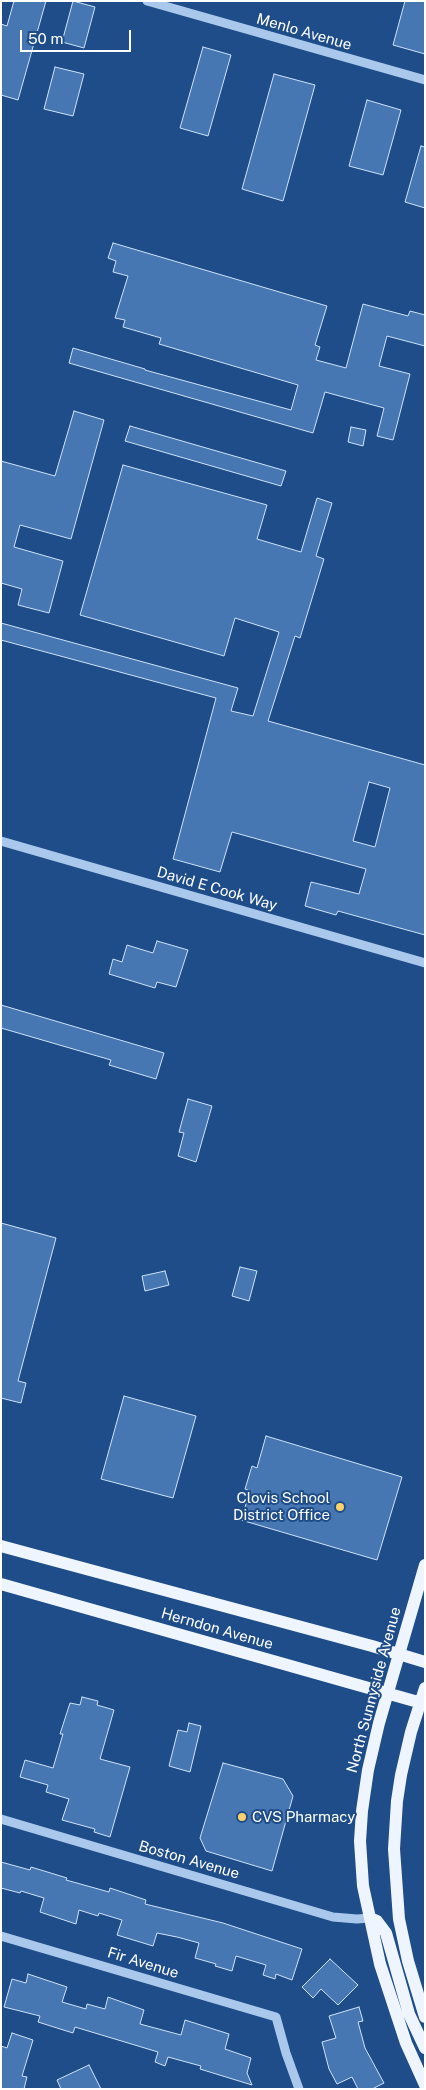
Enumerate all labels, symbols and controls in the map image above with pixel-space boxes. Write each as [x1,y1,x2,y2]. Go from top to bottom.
street label: Menlo Avenue [254,10,354,54]
scale bar [22,20,134,52]
text: 50 m [28,30,63,47]
street label: David E Cook Way [155,863,279,915]
place label: Clovis School District Office [233,1489,330,1524]
marker: Clovis School District Office [334,1501,346,1513]
street label: Herndon Avenue [159,1604,275,1654]
street label: North Sunnyside Avenue [343,1605,405,1775]
place label: CVS Pharmacy [252,1808,355,1826]
marker: CVS Pharmacy [236,1811,248,1823]
street label: Boston Avenue [137,1837,241,1883]
street label: Fir Avenue [105,1944,181,1982]

